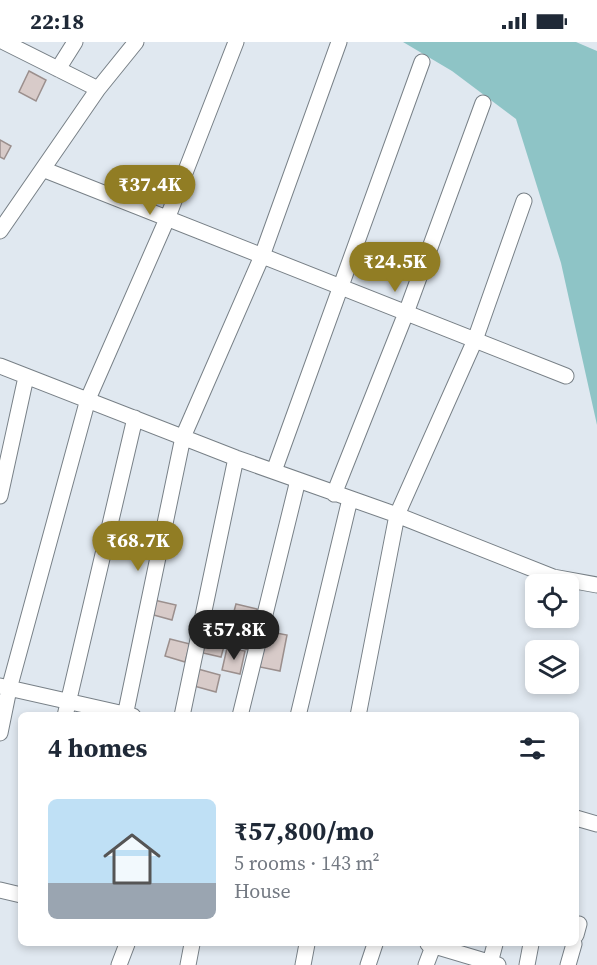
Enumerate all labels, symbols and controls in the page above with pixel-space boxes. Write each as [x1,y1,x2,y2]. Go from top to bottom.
text: 22:18 [30,6,84,36]
pin: ₹37.4K [101,165,199,216]
text: ₹37.4K [118,170,182,198]
pin: ₹24.5K [346,242,444,293]
text: ₹24.5K [363,247,427,275]
pin: ₹68.7K [89,521,187,572]
text: ₹68.7K [106,526,170,554]
map controls [525,574,579,694]
button: locate [525,574,579,628]
pin: ₹57.8K [185,610,283,661]
text: ₹57.8K [202,615,266,643]
button: layers [525,640,579,694]
text: 4 homes [48,730,147,766]
icon: filters [516,732,549,765]
text: ₹57,800/mo [234,813,374,849]
icon: home [96,823,168,895]
text: 5 rooms · 143 m² [234,849,380,877]
text: House [234,877,291,905]

